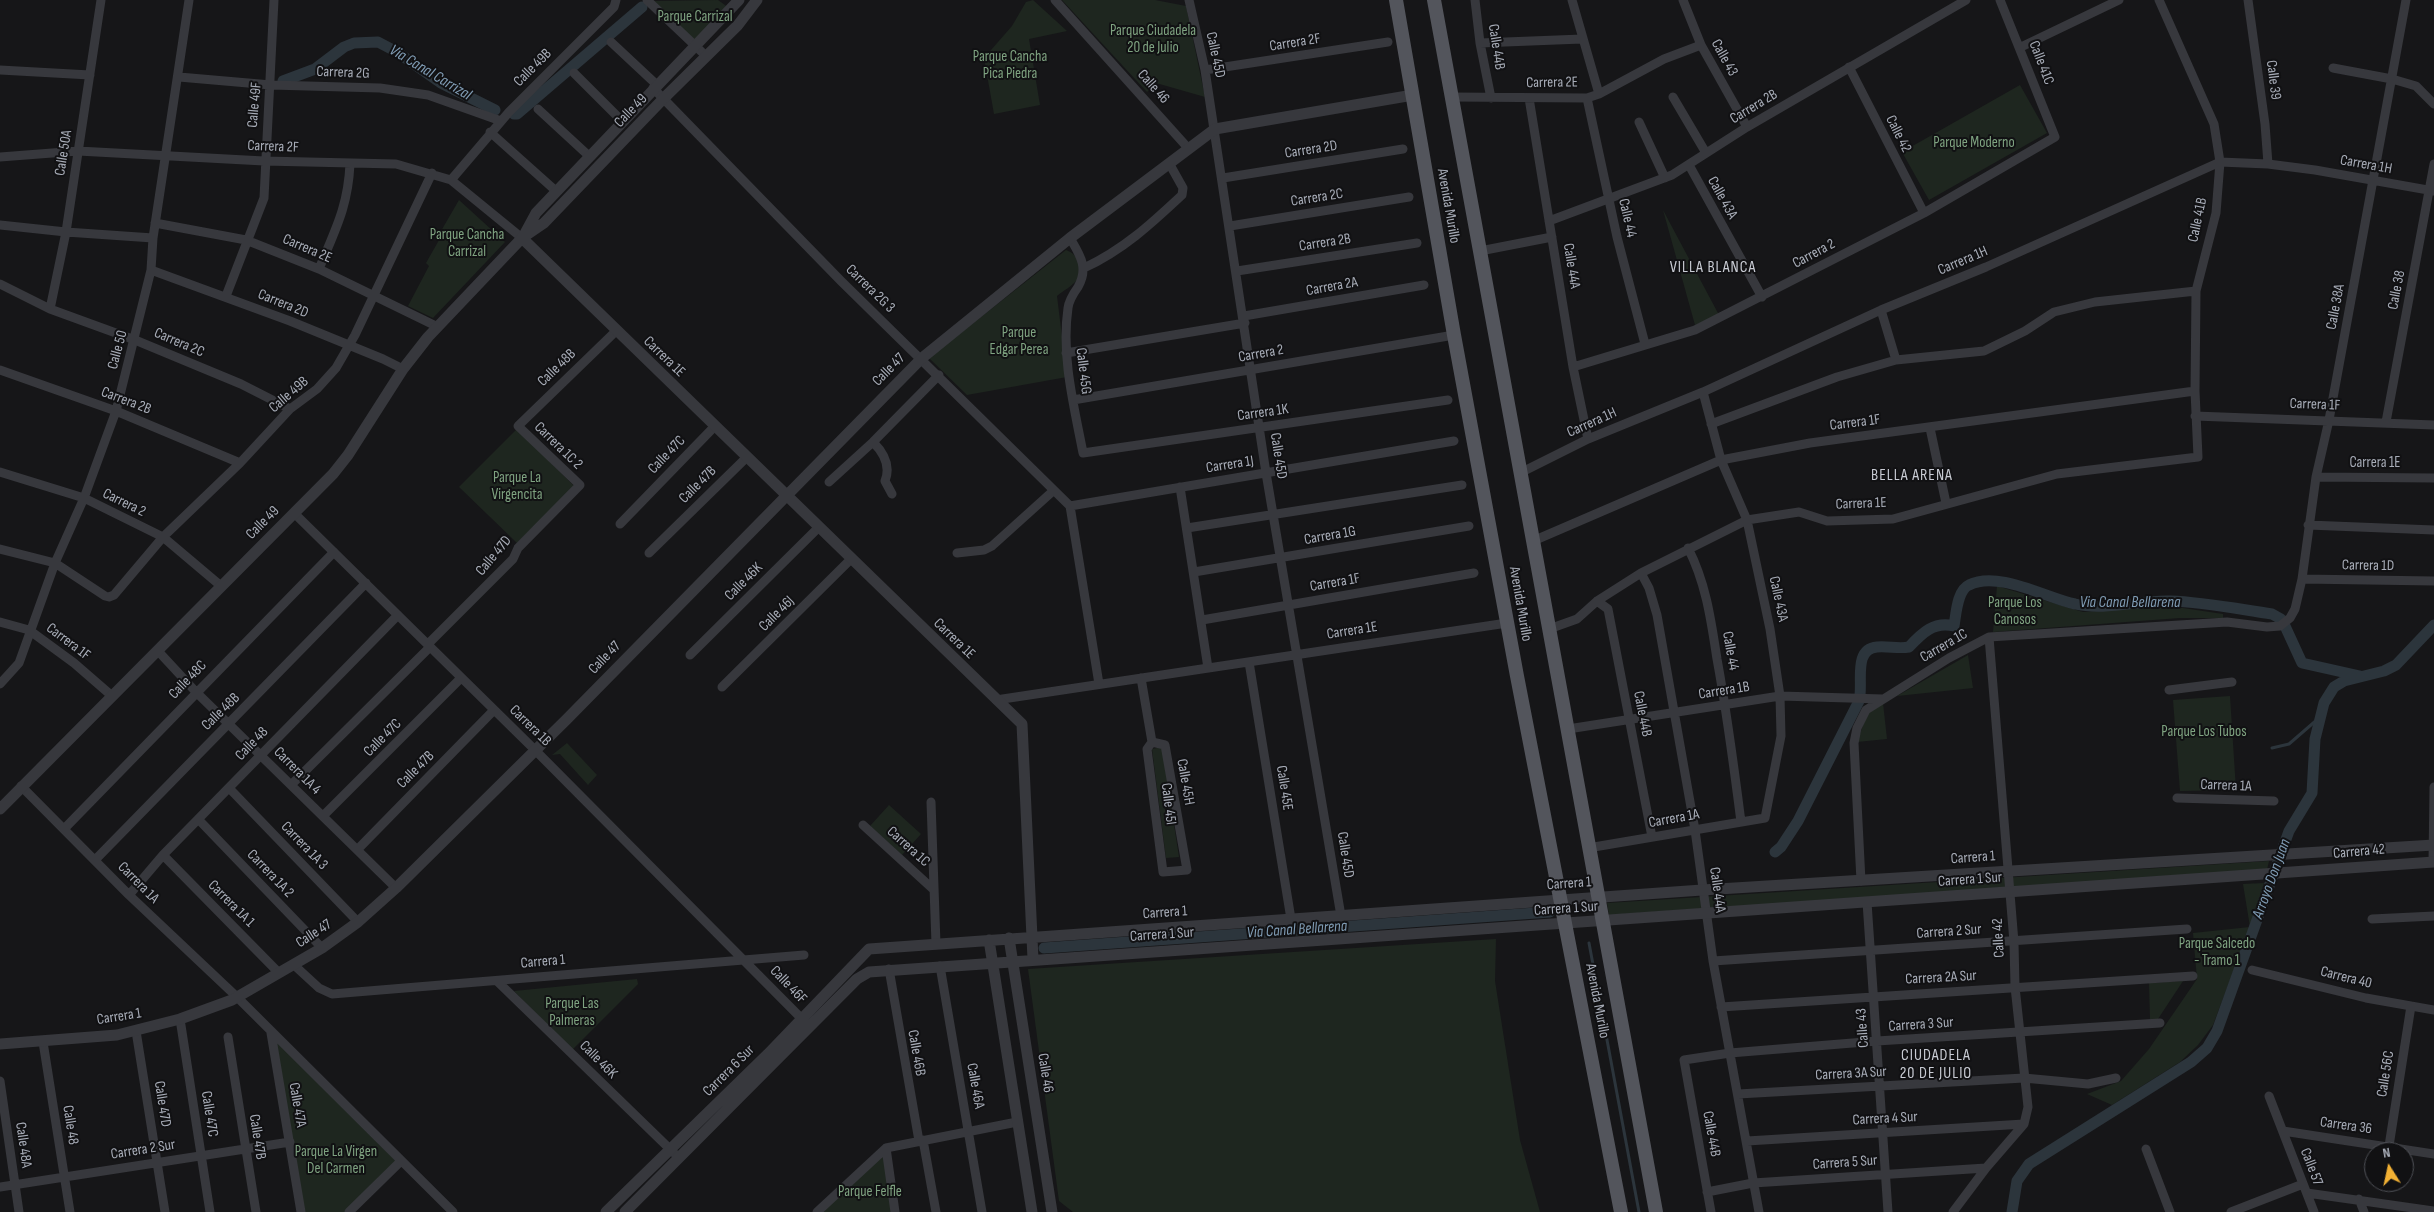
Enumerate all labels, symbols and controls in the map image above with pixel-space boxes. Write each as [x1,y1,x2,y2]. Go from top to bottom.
park label: Parque Carrizal [657,8,733,26]
park label: Parque Ciudadela 20 de Julio [1110,22,1196,57]
street label: Calle 44B [1484,23,1508,71]
street label: Calle 45D [1201,30,1229,80]
street label: Carrera 2F [1268,30,1322,56]
street label: Calle 43 [1707,36,1741,80]
street label: Calle 41C [2024,38,2058,88]
water label: Via Canal Carrizal [386,41,474,105]
street label: Calle 49B [510,45,556,91]
park label: Parque Cancha Pica Piedra [973,48,1047,83]
street label: Calle 39 [2262,59,2284,101]
street label: Carrera 2G [316,63,370,83]
street label: Calle 46 [1133,66,1173,108]
street label: Carrera 2E [1526,74,1578,92]
street label: Calle 49F [244,81,266,129]
street label: Carrera 2B [1727,86,1781,128]
street label: Calle 49 [611,90,651,132]
street label: Calle 42 [1881,112,1915,156]
street label: Calle 50A [52,129,76,177]
park label: Parque Moderno [1933,134,2015,152]
street label: Carrera 2F [247,137,299,157]
street label: Carrera 2D [1283,137,1339,163]
street label: Carrera 1H [2339,152,2393,178]
street label: Avenida Murillo [1433,167,1463,245]
street label: Calle 43A [1703,174,1741,222]
street label: Carrera 2C [1289,185,1345,211]
street label: Calle 41B [2185,196,2211,244]
street label: Calle 44 [1614,197,1640,239]
park label: Parque Cancha Carrizal [430,226,504,261]
street label: Carrera 2B [1298,230,1352,256]
street label: Carrera 2E [280,231,334,267]
street label: Carrera 2 [1790,235,1838,273]
street label: Calle 44A [1559,242,1583,290]
street label: Carrera 1H [1935,242,1991,280]
district label: VILLA BLANCA [1668,258,1758,278]
street label: Carrera 2G 3 [842,261,898,317]
street label: Calle 38 [2384,269,2410,311]
street label: Carrera 2A [1305,274,1359,300]
street label: Calle 38A [2323,283,2349,331]
street label: Carrera 2D [255,286,311,322]
street label: Carrera 2C [151,324,207,362]
park label: Parque Edgar Perea [990,324,1048,359]
street label: Calle 50 [104,329,132,371]
street label: Carrera 1E [639,333,689,381]
street label: Carrera 2 [1237,341,1285,367]
street label: Calle 48B [534,345,580,391]
street label: Calle 45G [1071,347,1095,395]
street label: Calle 47 [869,350,909,390]
street label: Calle 49B [266,373,312,417]
street label: Carrera 2B [98,383,154,419]
street label: Carrera 1F [2289,395,2341,415]
street label: Carrera 1K [1236,400,1290,426]
street label: Carrera 1H [1564,404,1620,442]
street label: Carrera 1F [1829,411,1881,435]
street label: Carrera 1C 2 [530,419,586,473]
street label: Calle 47C [645,432,689,478]
street label: Calle 45D [1265,432,1291,480]
street label: Carrera 1J [1205,452,1255,478]
street label: Carrera 1E [2350,454,2400,472]
street label: Calle 47B [675,462,721,508]
district label: BELLA ARENA [1870,466,1954,486]
park label: Parque La Virgencita [492,469,542,504]
street label: Carrera 2 [100,485,148,521]
street label: Carrera 1E [1835,494,1887,514]
street label: Calle 49 [243,503,283,543]
street label: Carrera 1G [1303,523,1357,549]
street label: Calle 47D [472,532,516,580]
street label: Carrera 1D [2342,557,2394,575]
street label: Calle 46K [721,559,767,605]
street label: Avenida Murillo [1505,565,1535,643]
street label: Carrera 1F [1308,570,1362,596]
street label: Calle 43A [1764,575,1792,623]
street label: Calle 46J [756,593,798,635]
water label: Via Canal Bellarena [2080,593,2180,613]
park label: Parque Los Canosos [1988,594,2042,629]
street label: Carrera 1E [929,615,979,663]
street label: Carrera 1E [1325,618,1379,644]
street label: Carrera 1F [42,620,94,664]
street label: Carrera 1C [1917,625,1971,667]
street label: Calle 44 [1718,630,1742,672]
street label: Calle 47 [585,638,625,678]
street label: Calle 48C [165,657,211,703]
street label: Carrera 1B [1697,678,1751,704]
street label: Calle 48B [198,689,244,735]
street label: Calle 44B [1629,690,1655,738]
street label: Carrera 1B [505,702,555,750]
street label: Calle 47C [360,715,406,761]
street label: Calle 48 [232,723,272,765]
park label: Parque Los Tubos [2161,723,2247,741]
street label: Carrera 1A 4 [269,743,325,799]
street label: Calle 47B [393,747,439,793]
street label: Calle 45H [1172,757,1198,807]
street label: Calle 45E [1272,764,1296,812]
street label: Carrera 1A [2200,776,2252,796]
street label: Calle 45I [1156,782,1180,826]
street label: Carrera 1A [1647,806,1701,832]
street label: Carrera 1A 3 [277,818,331,874]
street label: Carrera 1C [883,823,933,871]
street label: Calle 45D [1332,831,1358,879]
water label: Arroyo Don Juan [2249,837,2295,921]
street label: Carrera 42 [2332,841,2386,863]
street label: Carrera 1A 2 [243,846,297,902]
street label: Carrera 1 [1950,847,1996,869]
street label: Carrera 1A [113,858,163,908]
street label: Calle 44A [1705,866,1729,914]
street label: Carrera 1 Sur [1937,869,2003,891]
street label: Carrera 1 [1546,873,1592,895]
street label: Carrera 1A 1 [204,877,258,931]
street label: Carrera 1 Sur [1533,898,1599,920]
street label: Carrera 1 [1142,902,1188,924]
street label: Calle 47 [293,916,335,952]
water label: Via Canal Bellarena [1246,917,1348,943]
street label: Calle 42 [1989,918,2009,958]
street label: Carrera 2 Sur [1916,921,1982,943]
street label: Carrera 1 Sur [1129,924,1195,946]
park label: Parque Salcedo - Tramo 1 [2179,935,2255,970]
street label: Carrera 1 [520,951,566,973]
street label: Calle 46F [766,962,810,1008]
street label: Avenida Murillo [1581,962,1613,1040]
street label: Carrera 40 [2318,963,2374,993]
street label: Carrera 2A Sur [1905,967,1977,989]
park label: Parque Las Palmeras [545,995,599,1030]
street label: Carrera 1 [96,1005,142,1029]
street label: Calle 43 [1853,1008,1873,1048]
street label: Carrera 3 Sur [1888,1014,1954,1036]
street label: Calle 46B [903,1029,929,1077]
street label: Calle 46K [575,1037,621,1083]
street label: Carrera 6 Sur [700,1042,758,1100]
district label: CIUDADELA 20 DE JULIO [1898,1046,1974,1084]
street label: Calle 56C [2373,1050,2399,1098]
street label: Calle 46 [1033,1052,1057,1094]
street label: Calle 46A [962,1062,988,1110]
street label: Carrera 3A Sur [1815,1063,1887,1085]
street label: Calle 47D [149,1080,175,1128]
street label: Calle 47A [284,1081,310,1129]
street label: Calle 47C [197,1090,221,1138]
street label: Calle 48 [58,1104,82,1146]
street label: Carrera 4 Sur [1852,1108,1918,1130]
street label: Calle 44B [1698,1110,1724,1158]
street label: Calle 47B [245,1113,269,1161]
street label: Carrera 36 [2319,1113,2373,1139]
street label: Calle 48A [11,1121,35,1169]
street label: Carrera 2 Sur [110,1136,176,1164]
north arrow [2364,1142,2414,1192]
park label: Parque La Virgen Del Carmen [295,1143,377,1178]
text: N [2381,1144,2392,1162]
street label: Calle 57 [2296,1146,2326,1188]
street label: Carrera 5 Sur [1812,1152,1878,1174]
park label: Parque Felfle [838,1183,902,1201]

